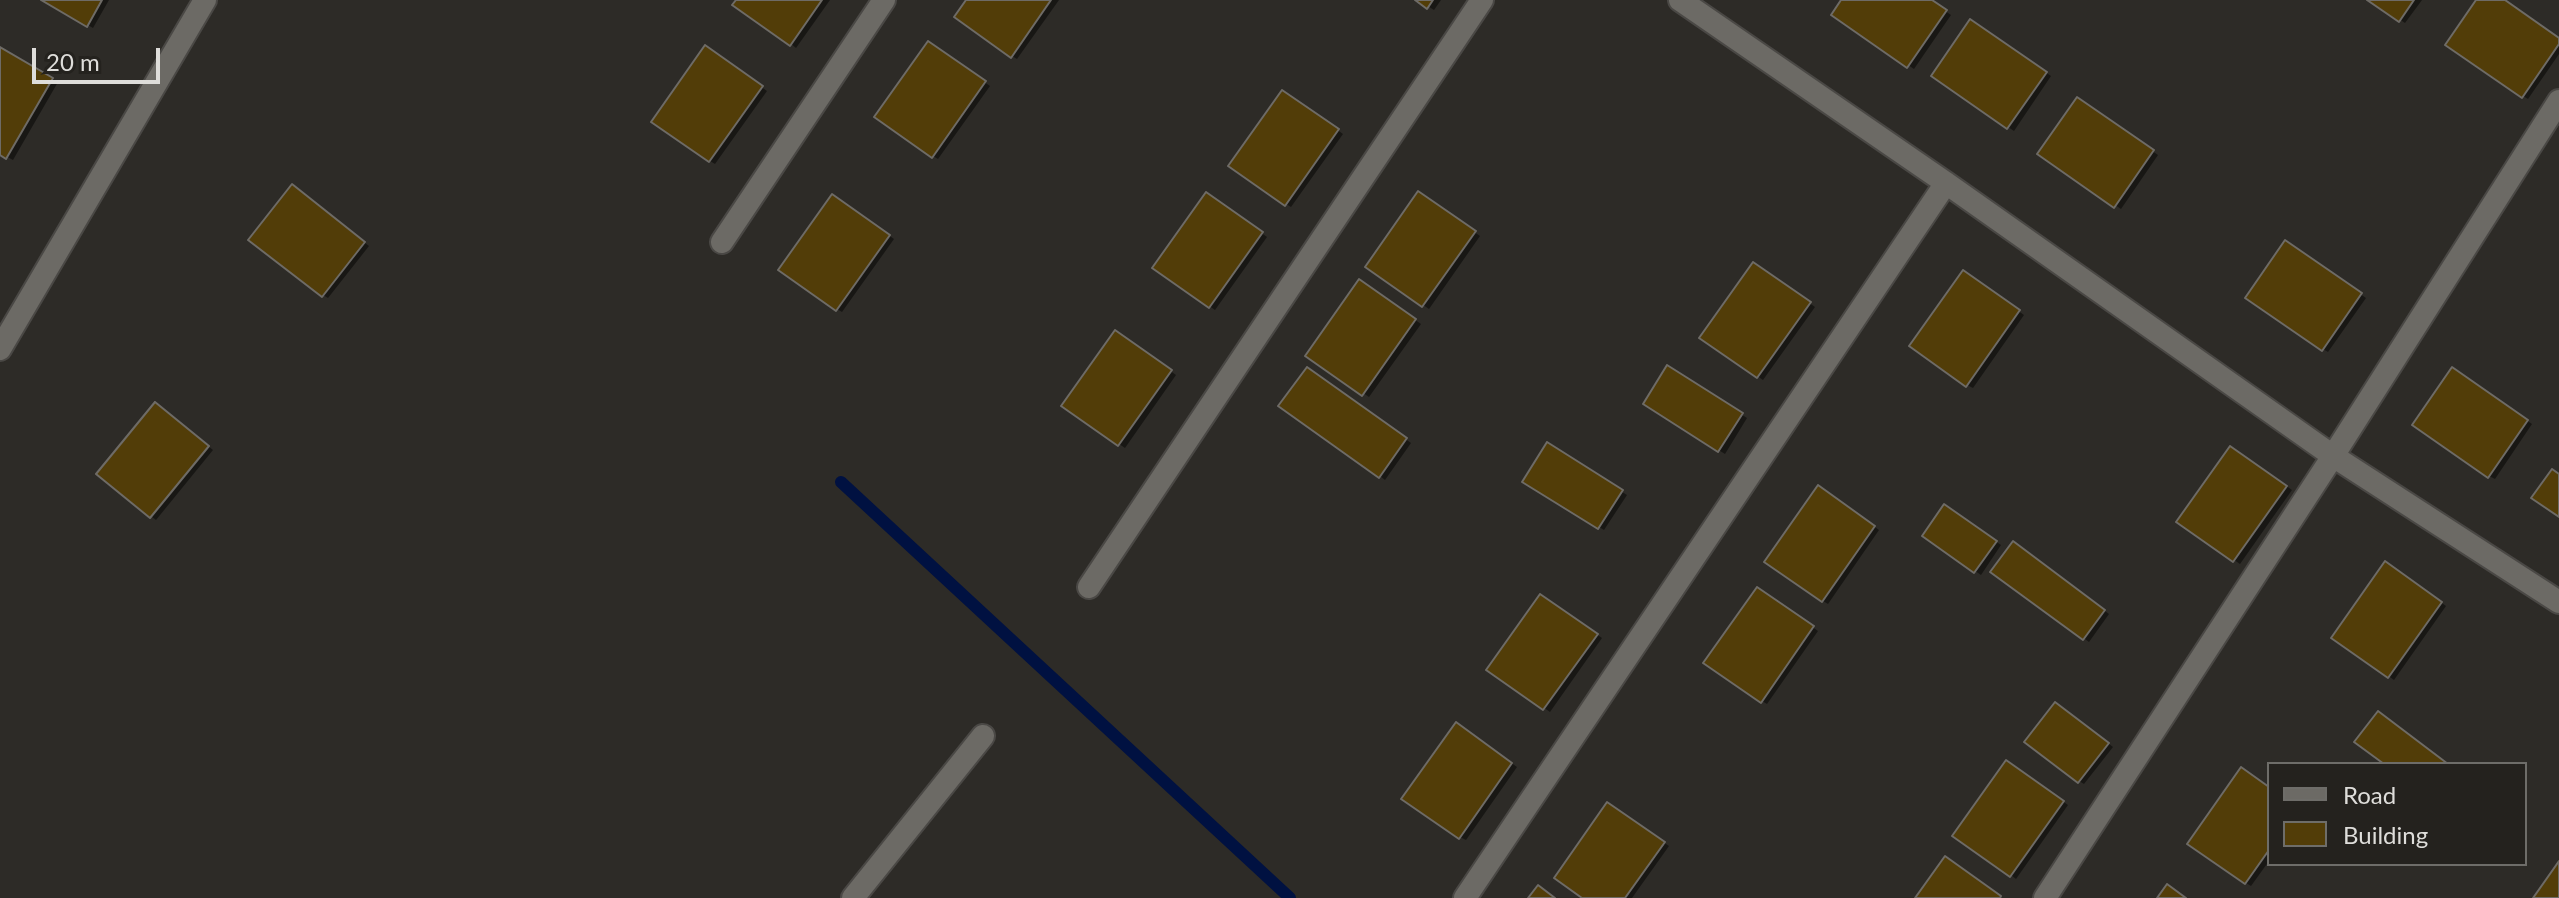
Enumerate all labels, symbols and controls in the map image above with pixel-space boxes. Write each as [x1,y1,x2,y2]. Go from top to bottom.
scale bar [36,32,164,82]
text: 20 m [46,47,100,76]
legend [2267,762,2527,866]
text: Road [2343,780,2396,809]
text: Building [2343,820,2428,849]

